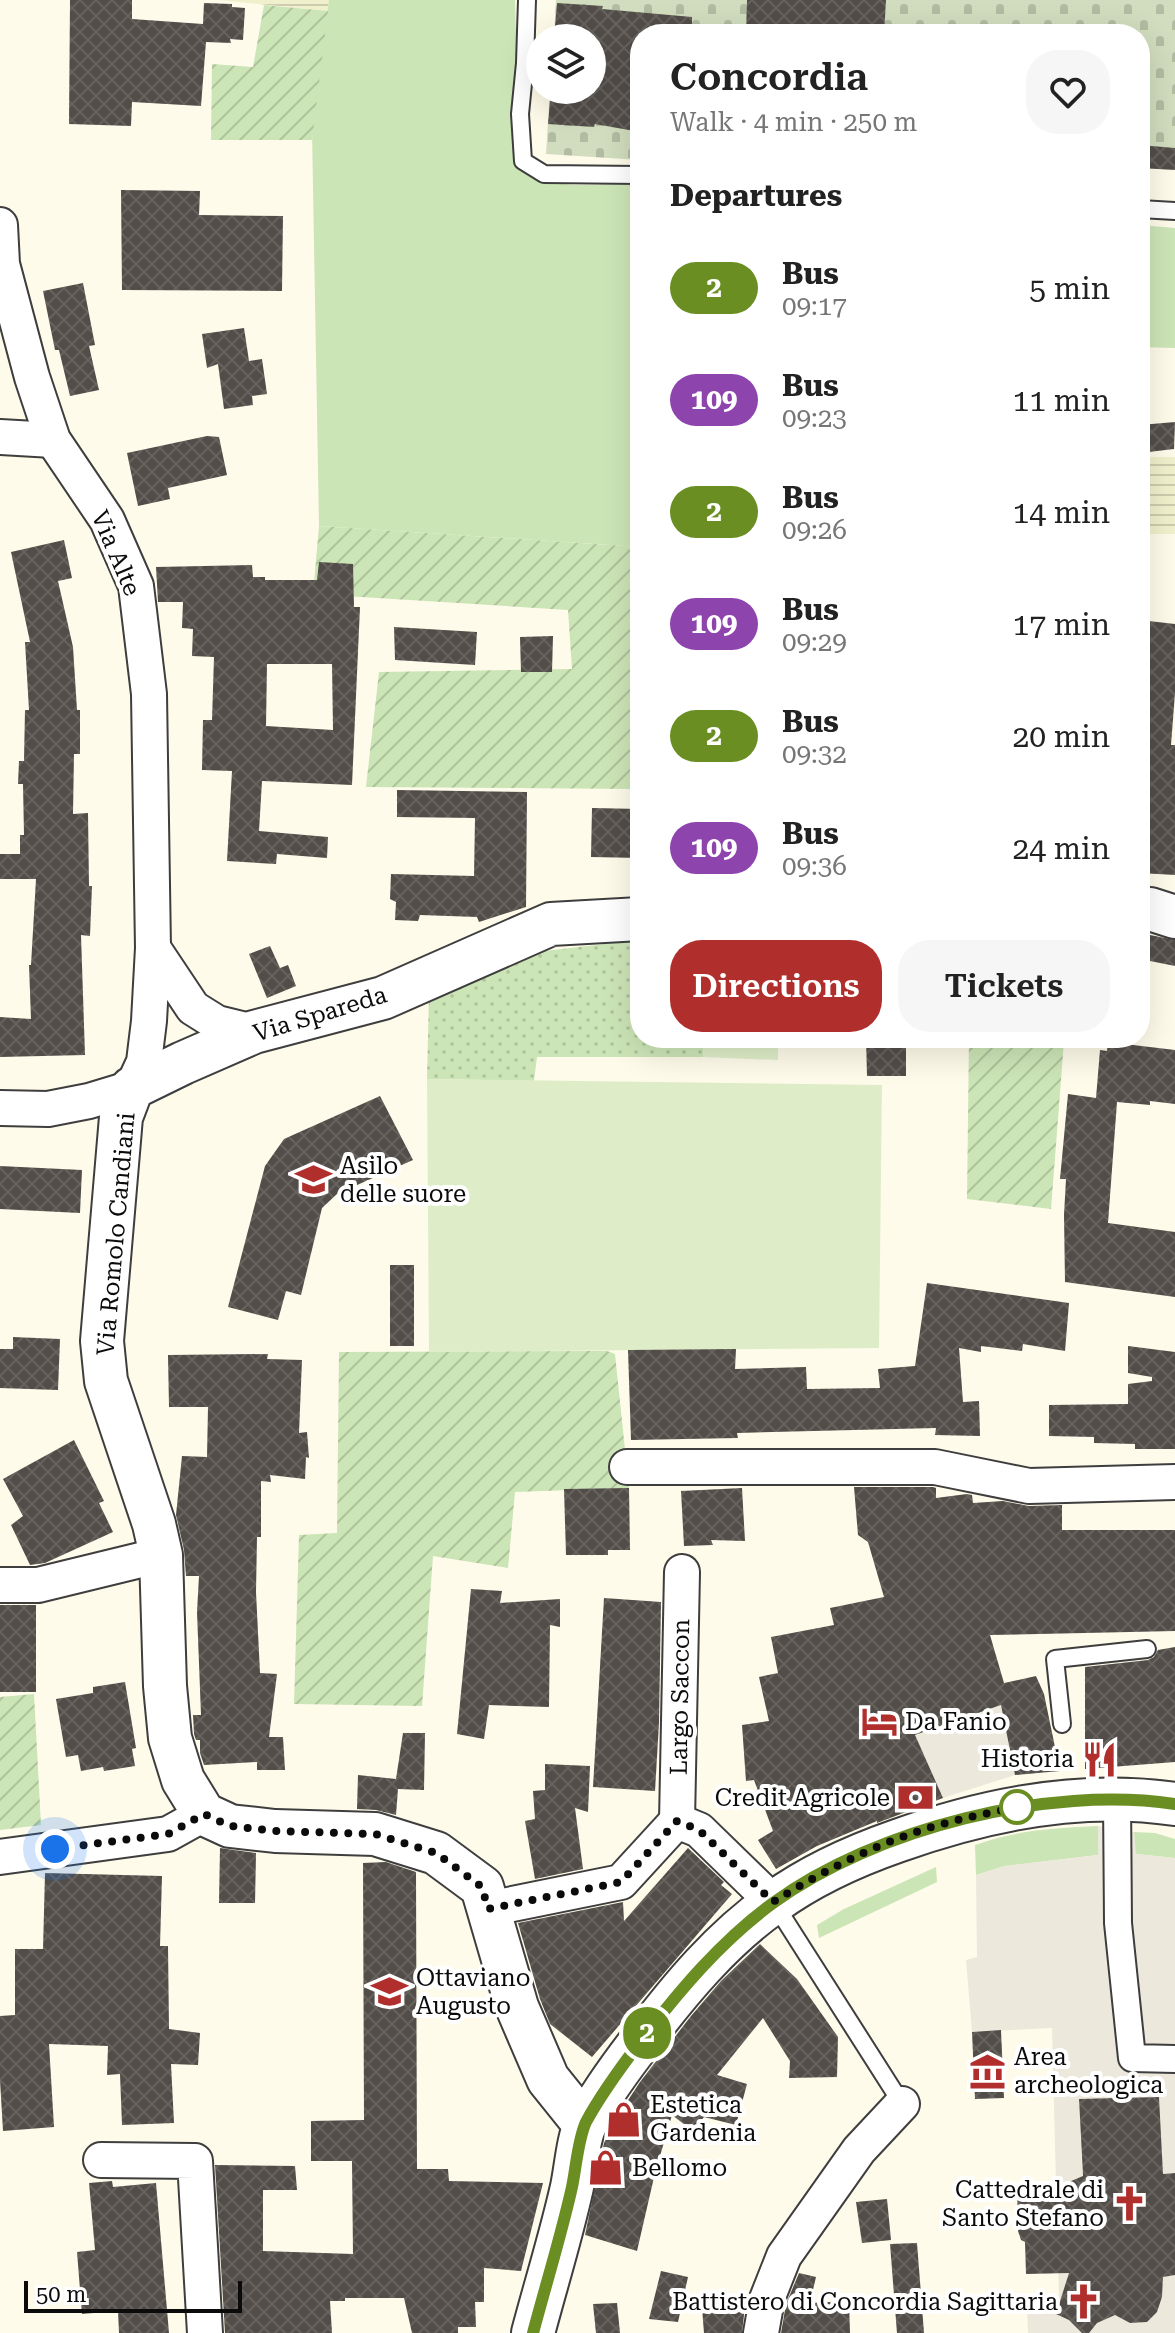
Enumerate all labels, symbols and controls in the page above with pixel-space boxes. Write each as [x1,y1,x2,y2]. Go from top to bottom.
map controls [526,24,606,104]
button: layers [526,24,606,104]
button: heart [1026,50,1110,134]
text: Concordia [670,55,868,99]
text: Walk · 4 min · 250 m [670,107,917,137]
text: Departures [670,178,842,213]
text: Bus [782,256,839,291]
text: 2 [706,271,722,304]
text: 5 min [1029,271,1110,306]
text: 09:17 [782,291,847,321]
text: Bus [782,368,839,403]
text: 109 [690,383,738,416]
text: 11 min [1013,383,1110,418]
text: 09:23 [782,403,847,433]
text: Bus [782,480,839,515]
text: 2 [706,495,722,528]
text: 14 min [1013,495,1110,530]
street label: Via Alte [86,506,146,600]
text: 09:26 [782,515,847,545]
text: Bus [782,592,839,627]
text: 109 [690,607,738,640]
text: 17 min [1013,607,1110,642]
text: 09:29 [782,627,847,657]
text: Bus [782,704,839,739]
text: 2 [706,719,722,752]
text: 20 min [1013,719,1110,754]
text: 09:32 [782,739,847,769]
text: Bus [782,816,839,851]
text: 109 [690,831,738,864]
text: 24 min [1013,831,1110,866]
text: 09:36 [782,851,847,881]
button: Directions [670,940,882,1032]
button: Tickets [898,940,1110,1032]
street label: Via Spareda [250,980,390,1048]
street label: Via Romolo Candiani [91,1111,141,1357]
place label: Asilo delle suore [340,1152,466,1208]
school or university icon: Asilo delle suore [295,1161,333,1199]
street label: Largo Saccon [665,1619,695,1775]
hotel icon: Da Fanio [860,1703,898,1741]
place label: Da Fanio [905,1708,1007,1736]
restaurant icon: Historia [1081,1740,1119,1778]
place label: Historia [981,1745,1074,1773]
bank icon: Credit Agricole [897,1779,935,1817]
place label: Credit Agricole [715,1784,890,1812]
unlabelled marker [1000,1790,1034,1824]
your location [35,1829,75,1869]
place label: Ottaviano Augusto [416,1964,530,2020]
school or university icon: Ottaviano Augusto [371,1973,409,2011]
line badge: 2 [621,2007,673,2059]
text: 2 [639,2016,655,2049]
place label: Area archeologica [1014,2043,1163,2099]
museum icon: Area archeologica [969,2052,1007,2090]
place label: Estetica Gardenia [650,2091,756,2147]
shop icon: Estetica Gardenia [605,2100,643,2138]
shop icon: Bellomo [587,2149,625,2187]
place label: Bellomo [632,2154,727,2182]
place label: Cattedrale di Santo Stefano [942,2176,1104,2232]
church icon: Cattedrale di Santo Stefano [1111,2185,1149,2223]
scale bar [24,2277,242,2313]
text: 50 m [36,2282,86,2307]
church icon: Battistero di Concordia Sagittaria [1065,2283,1103,2321]
place label: Battistero di Concordia Sagittaria [672,2288,1058,2316]

